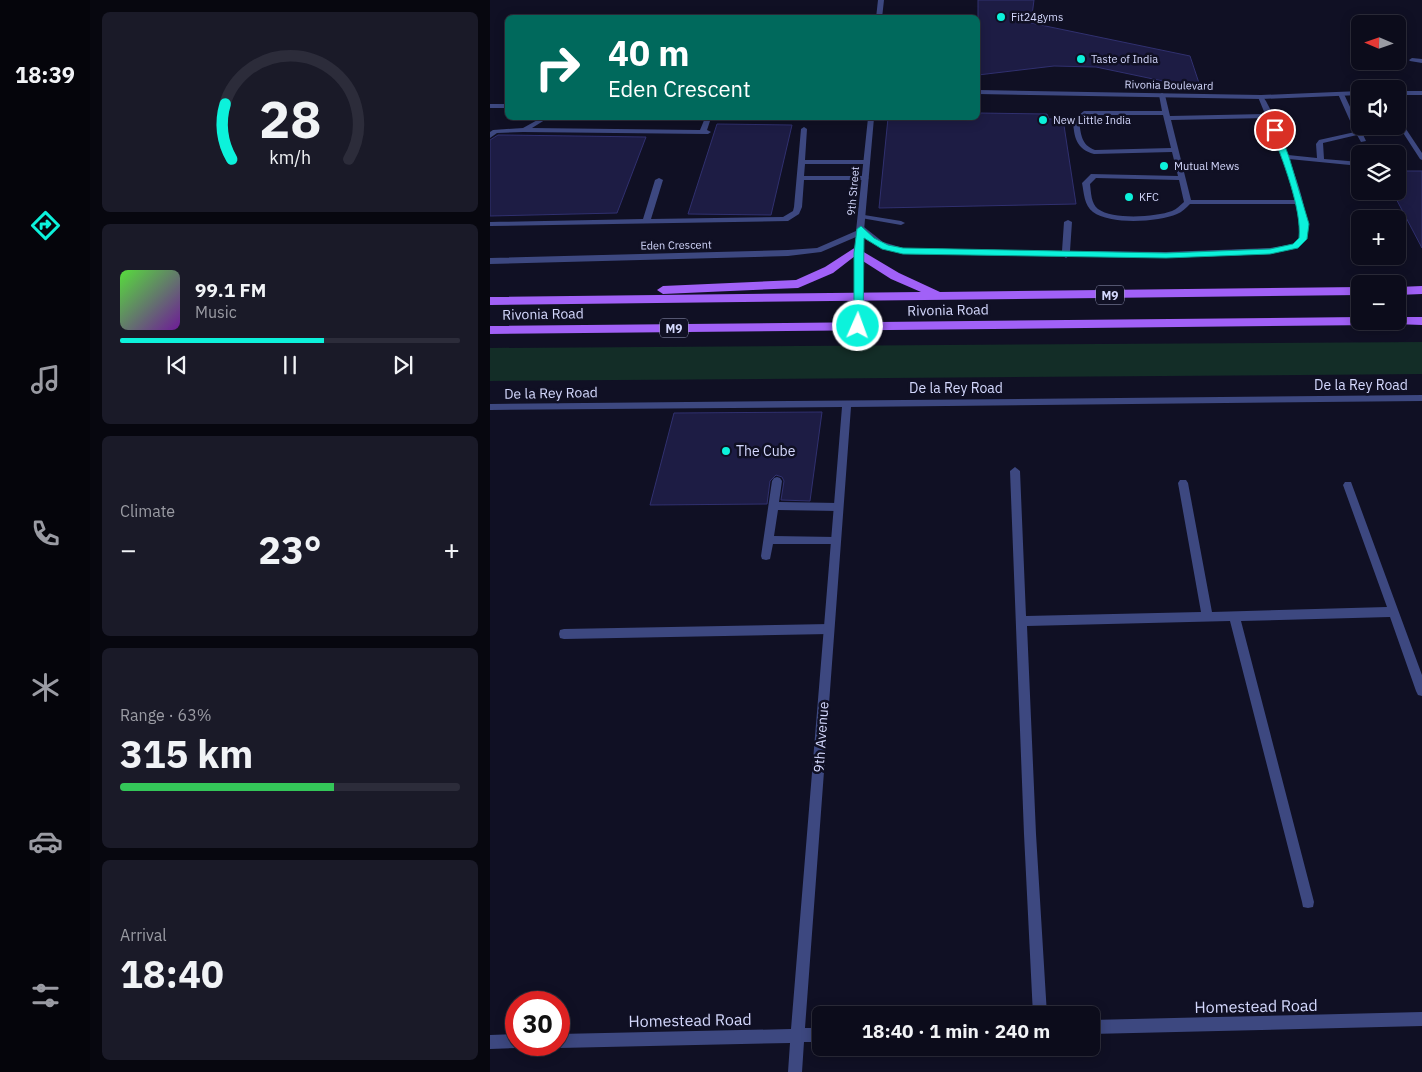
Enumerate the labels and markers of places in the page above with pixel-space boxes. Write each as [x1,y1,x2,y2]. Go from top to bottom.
place label: Fit24gyms [1011,10,1063,24]
marker: Fit24gyms [995,11,1007,23]
place label: Taste of India [1091,52,1158,66]
marker: Taste of India [1075,53,1087,65]
pin [1254,109,1296,151]
place label: New Little India [1053,113,1131,127]
marker: New Little India [1037,114,1049,126]
place label: Mutual Mews [1174,159,1239,173]
marker: Mutual Mews [1158,160,1170,172]
place label: KFC [1139,190,1159,204]
marker: KFC [1123,191,1135,203]
place label: The Cube [736,442,796,460]
marker: The Cube [720,445,732,457]

